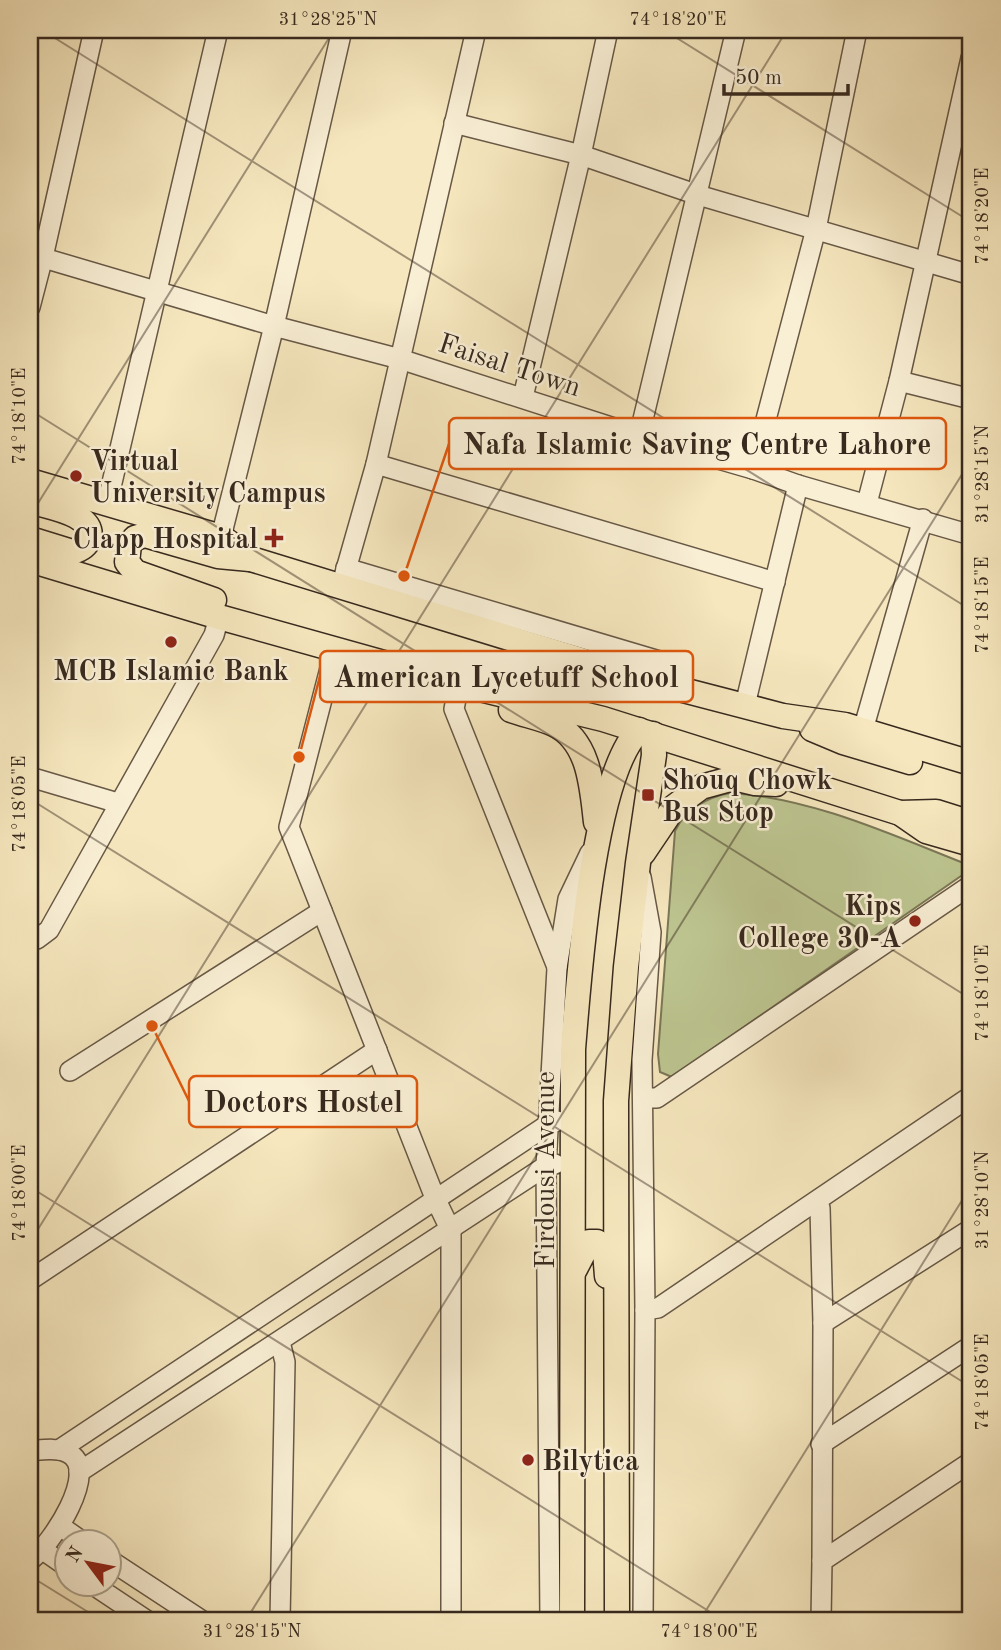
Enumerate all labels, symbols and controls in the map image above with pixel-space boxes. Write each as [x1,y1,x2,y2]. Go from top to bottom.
text: 31°28'25"N [279,11,377,29]
text: 74°18'20"E [630,11,726,29]
scale bar [724,52,849,96]
text: 50 m [735,68,782,89]
text: 74°18'20"E [974,168,992,264]
street label: Faisal Town [434,331,584,403]
text: 74°18'10"E [11,368,29,464]
callout: Nafa Islamic Saving Centre Lahore [449,418,946,469]
text: 31°28'15"N [974,425,992,523]
text: Nafa Islamic Saving Centre Lahore [463,431,931,461]
place label: Virtual University Campus [90,449,326,509]
marker: Virtual University Campus [68,468,84,484]
place label: Clapp Hospital [73,527,258,555]
marker: Clapp Hospital [264,528,284,548]
text: 74°18'15"E [974,557,992,653]
marker: MCB Islamic Bank [163,634,179,650]
callout: American Lycetuff School [320,651,693,702]
place label: MCB Islamic Bank [53,659,289,687]
text: American Lycetuff School [333,664,679,694]
text: 74°18'05"E [11,756,29,852]
place label: Shouq Chowk Bus Stop [662,768,833,828]
marker: Shouq Chowk Bus Stop [640,787,656,803]
place label: Kips College 30-A [737,894,901,954]
marker: Kips College 30-A [907,913,923,929]
text: 74°18'10"E [974,945,992,1041]
street label: Firdousi Avenue [533,1071,561,1269]
callout: Doctors Hostel [189,1076,417,1127]
text: Doctors Hostel [203,1089,403,1119]
text: 74°18'00"E [11,1145,29,1241]
text: 31°28'10"N [974,1151,992,1249]
text: 74°18'05"E [974,1334,992,1430]
place label: Bilytica [542,1449,639,1477]
marker: Bilytica [520,1452,536,1468]
north arrow [52,1528,122,1598]
text: N [64,1544,88,1567]
text: 31°28'15"N [203,1623,301,1641]
text: 74°18'00"E [661,1623,757,1641]

